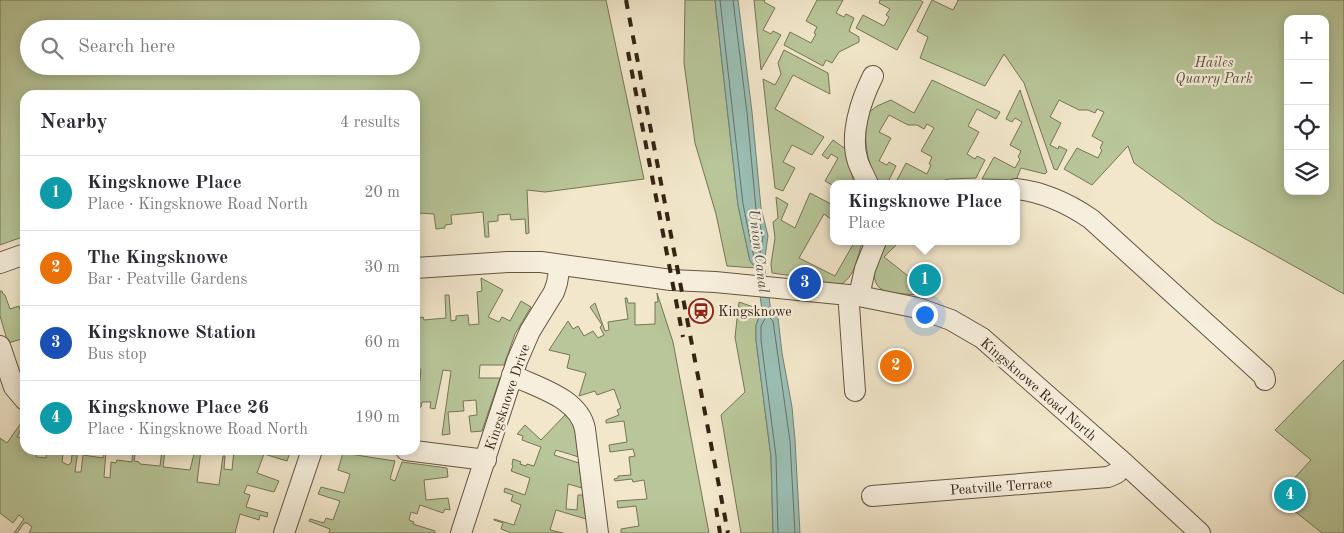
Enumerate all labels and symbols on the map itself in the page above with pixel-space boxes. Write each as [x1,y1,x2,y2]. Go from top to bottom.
park label: Hailes Quarry Park [1175,56,1253,87]
water label: Union Canal [745,209,770,294]
pin: 1 [909,261,941,299]
pin: 3 [789,264,821,302]
station icon: Kingsknowe [688,298,714,324]
your location [912,302,938,328]
place label: Kingsknowe [718,305,792,319]
street label: Kingsknowe Road North [978,336,1099,444]
street label: Kingsknowe Drive [483,342,533,452]
pin: 2 [880,347,912,385]
street label: Peatville Terrace [949,476,1053,498]
pin: 4 [1274,476,1306,514]

